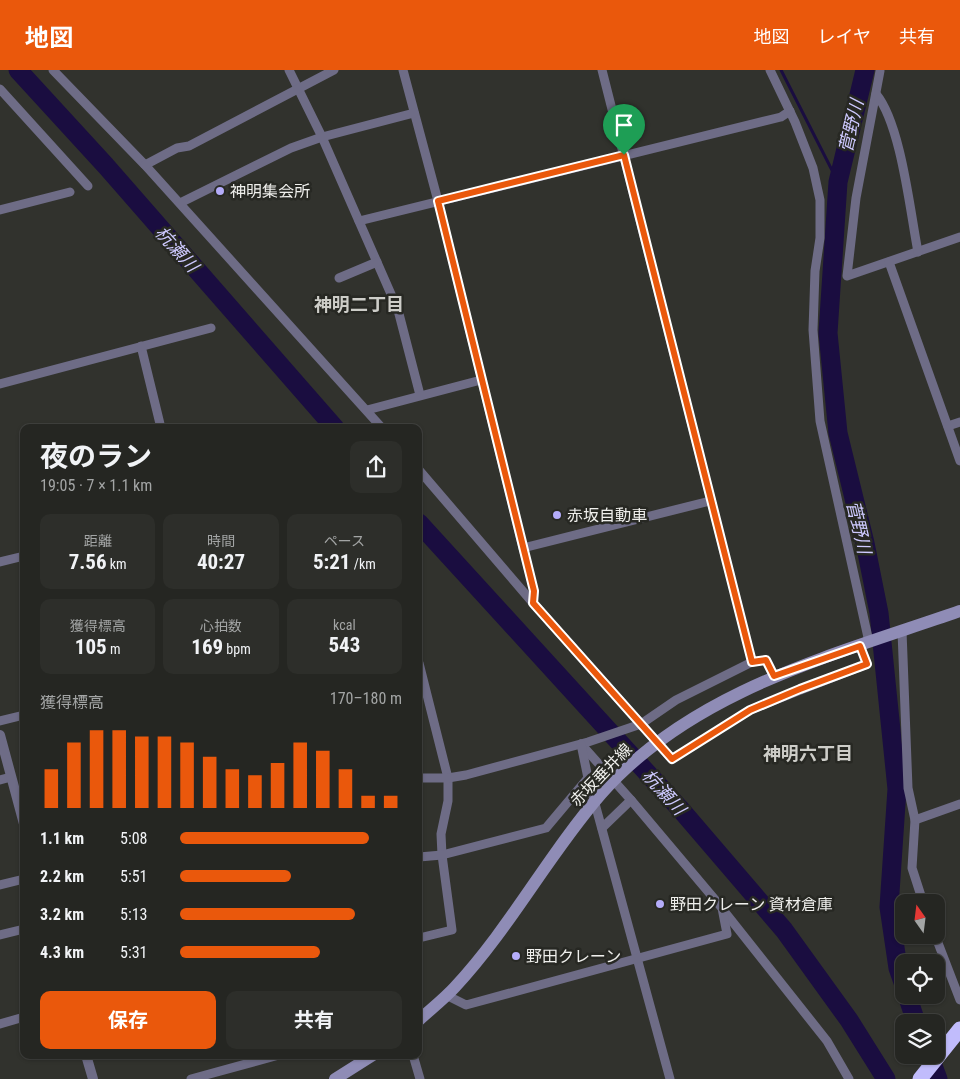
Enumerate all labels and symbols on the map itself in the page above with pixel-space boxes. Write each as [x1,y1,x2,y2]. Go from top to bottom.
water label: 菅野川 [835,95,868,155]
pin [603,104,645,155]
place label: 神明集会所 [230,182,310,201]
marker: 神明集会所 [214,185,226,197]
water label: 杭瀬川 [151,222,204,278]
district label: 神明二丁目 [314,294,404,315]
water label: 菅野川 [843,498,876,558]
place label: 赤坂自動車 [567,506,647,525]
marker: 赤坂自動車 [551,509,563,521]
street label: 赤坂垂井線 [566,740,636,810]
district label: 神明六丁目 [763,743,853,764]
water label: 杭瀬川 [638,765,691,821]
north arrow [895,894,945,944]
place label: 野田クレーン 資材倉庫 [670,895,833,914]
marker: 野田クレーン 資材倉庫 [654,898,666,910]
place label: 野田クレーン [526,947,621,966]
marker: 野田クレーン [510,950,522,962]

